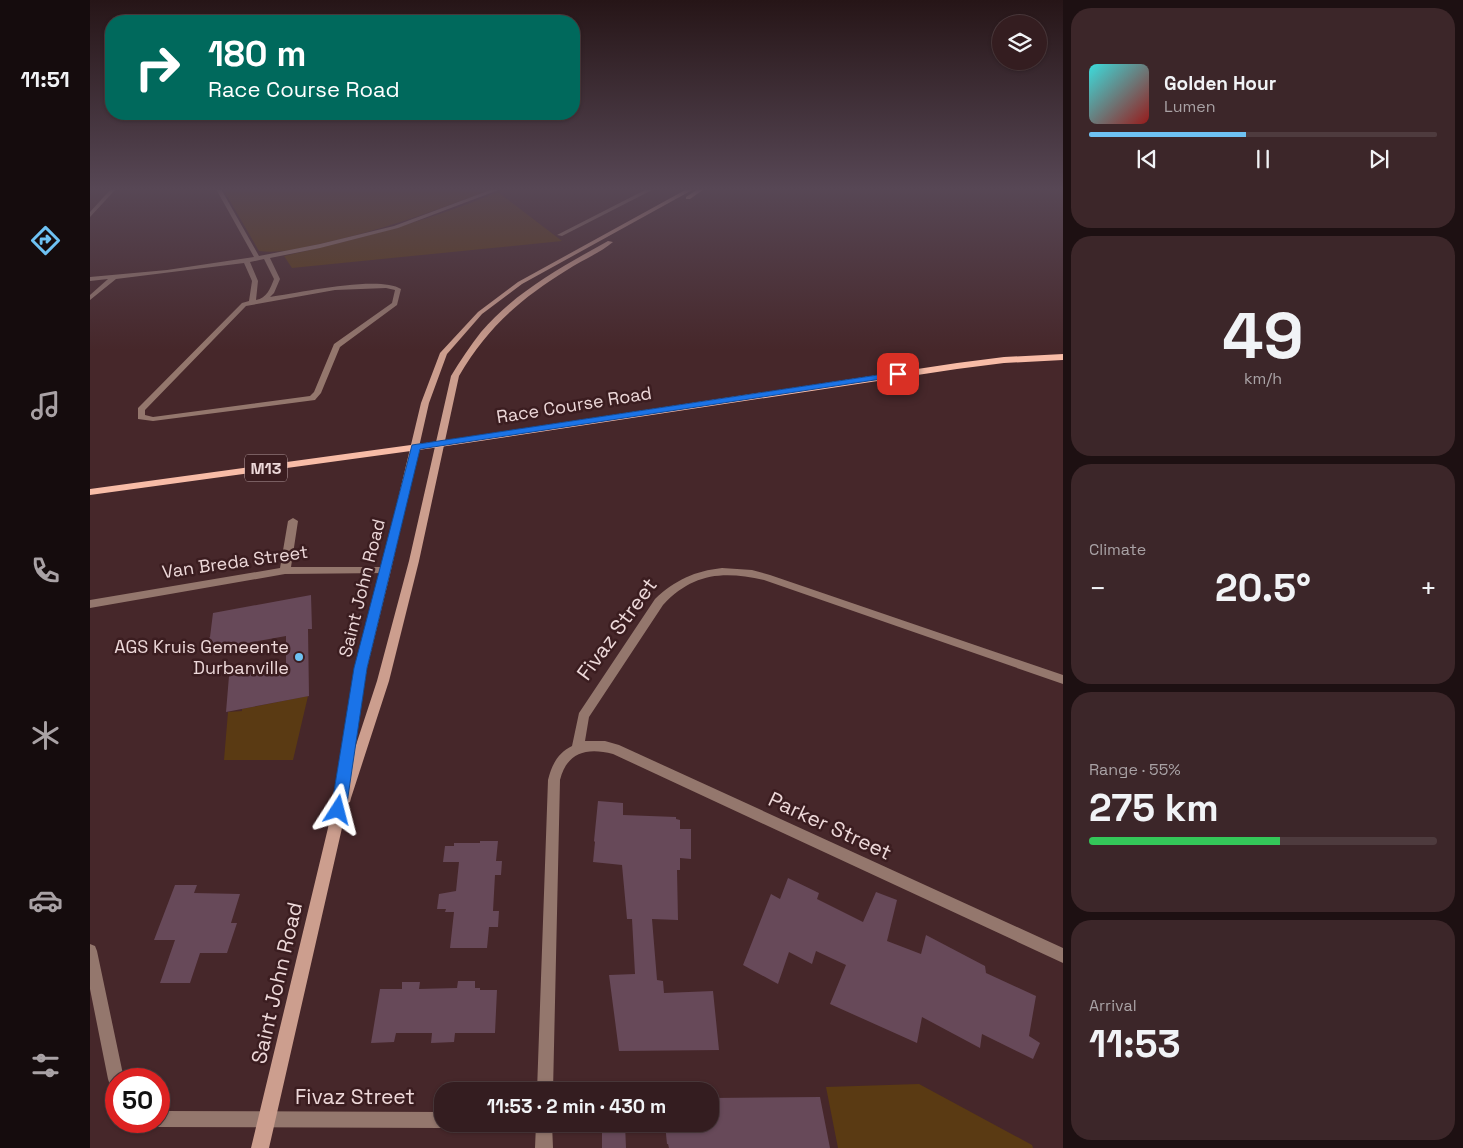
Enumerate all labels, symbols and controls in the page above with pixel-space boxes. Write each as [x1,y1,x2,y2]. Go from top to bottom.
map controls [992,15,1047,70]
button: layers [992,15,1047,70]
text: 180 m [208,32,306,76]
icon: right [125,35,190,100]
text: 11:51 [20,65,70,93]
text: Golden Hour [1164,71,1276,96]
text: Race Course Road [208,75,400,103]
text: Lumen [1164,96,1216,117]
icon: previous [1133,145,1161,173]
icon: pause [1249,145,1277,173]
icon: next [1365,145,1393,173]
icon: directions [28,223,63,258]
text: 49 [1222,294,1304,377]
pin [877,353,919,395]
icon: arrive [884,360,912,388]
text: km/h [1244,368,1282,389]
street label: Race Course Road [495,381,653,428]
icon: music [28,388,63,423]
road number: M13 [245,454,287,482]
street label: Saint John Road [333,516,390,659]
text: Climate [1089,539,1146,560]
street label: Van Breda Street [160,540,309,583]
icon: phone [28,553,63,588]
text: 20.5° [1215,564,1311,612]
text: − [1089,570,1106,606]
text: + [1420,570,1437,606]
street label: Fivaz Street [570,572,663,685]
place label: AGS Kruis Gemeente Durbanville [114,635,289,679]
marker: AGS Kruis Gemeente Durbanville [293,651,305,663]
icon: climate [28,718,63,753]
text: Range · 55% [1089,759,1181,780]
position arrow [311,783,363,835]
text: 275 km [1089,784,1219,832]
street label: Parker Street [764,785,896,866]
icon: car [28,883,63,918]
street label: Saint John Road [245,899,308,1066]
text: Arrival [1089,995,1137,1016]
text: 11:53 [1089,1020,1181,1068]
icon: filters [28,1048,63,1083]
speed limit sign: 50 [105,1068,170,1133]
street label: Fivaz Street [295,1083,415,1110]
text: 11:53 · 2 min · 430 m [487,1094,666,1119]

